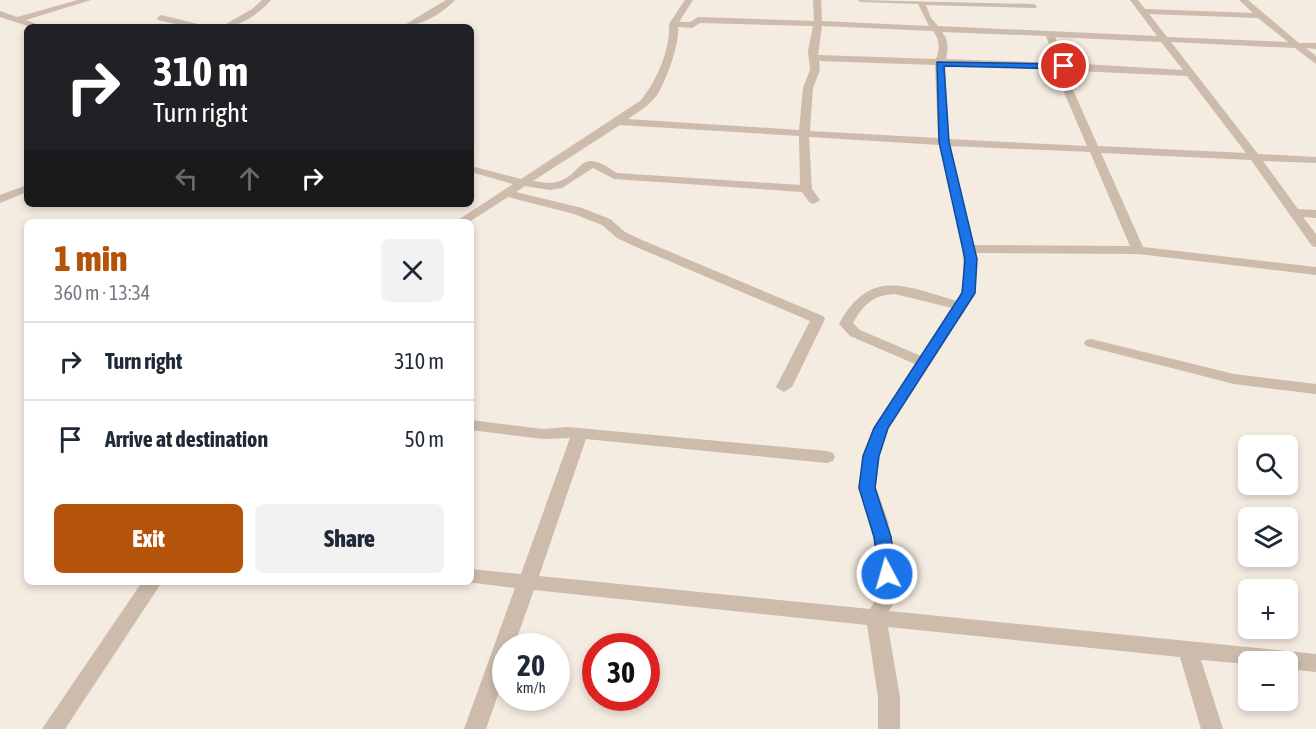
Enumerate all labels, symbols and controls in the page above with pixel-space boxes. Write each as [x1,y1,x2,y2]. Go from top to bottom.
pin [1038,40,1089,91]
text: 310 m [153,47,248,95]
icon: right [54,48,132,126]
icon: arrive [1047,49,1080,82]
text: Turn right [153,97,248,128]
icon: left [170,162,203,195]
icon: ahead [233,162,266,195]
icon: right [296,162,329,195]
text: 1 min [54,237,128,279]
button: close [381,239,444,302]
text: 360 m · 13:34 [54,281,150,304]
icon: right [54,345,87,378]
text: Turn right [105,348,182,374]
text: 310 m [394,348,444,374]
icon: arrive [54,423,87,456]
text: Arrive at destination [105,426,268,452]
text: 50 m [404,426,444,452]
map controls [1238,435,1298,711]
button: search [1238,435,1298,495]
button: Exit [54,504,243,573]
button: Share [255,504,444,573]
button: layers [1238,507,1298,567]
position arrow [855,542,919,606]
button: + [1238,579,1298,639]
speed limit sign: 30 [582,633,660,711]
text: 20 [517,648,545,682]
button: − [1238,651,1298,711]
text: km/h [516,679,546,696]

